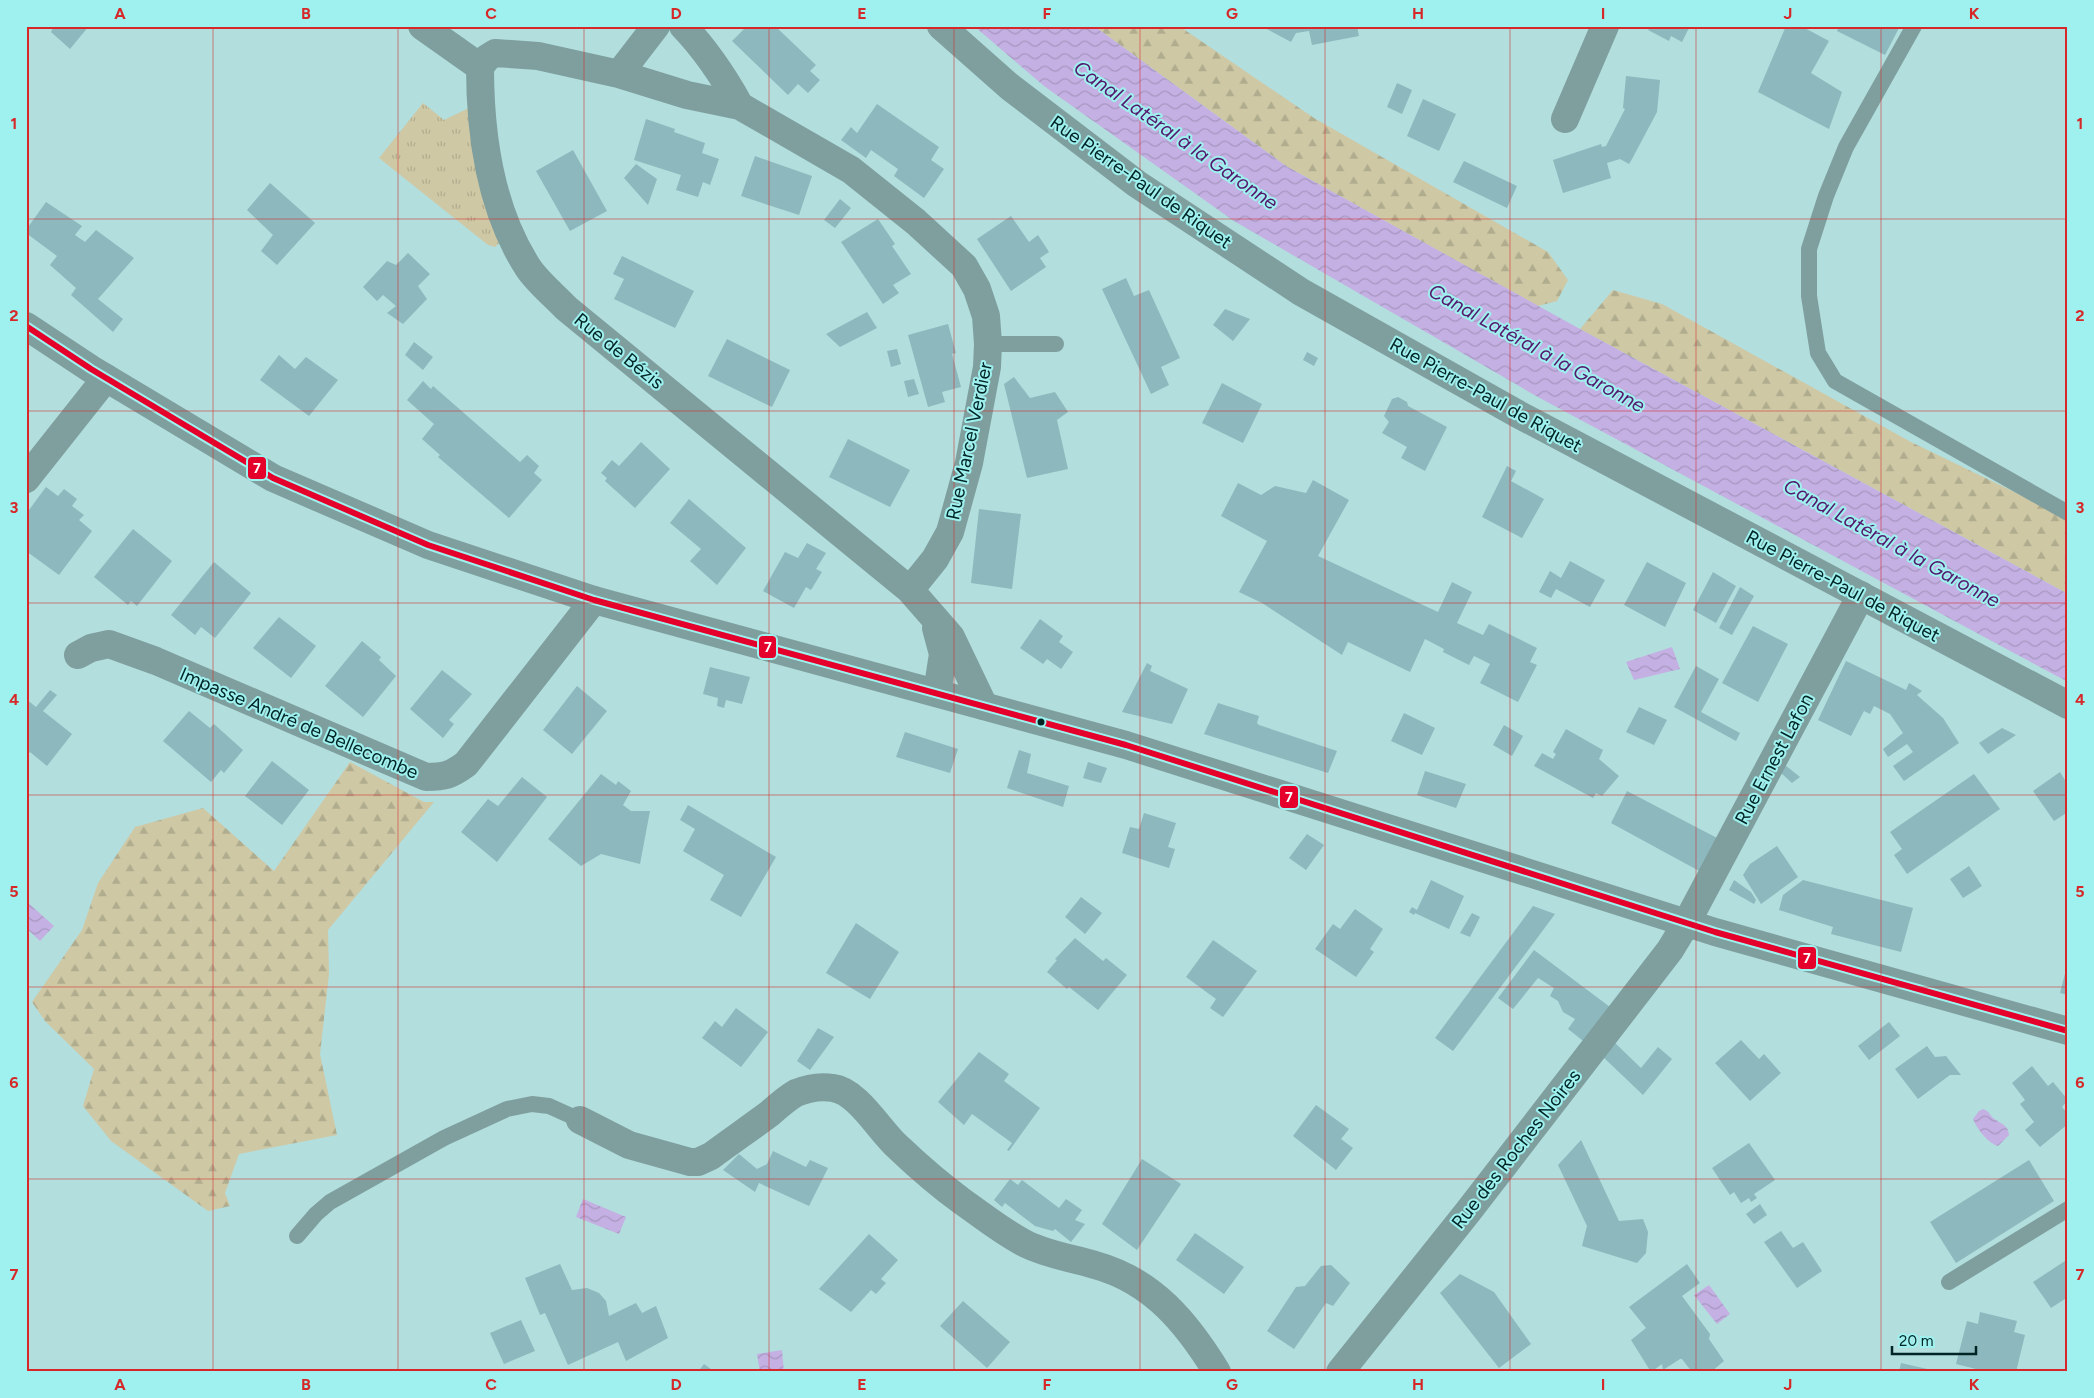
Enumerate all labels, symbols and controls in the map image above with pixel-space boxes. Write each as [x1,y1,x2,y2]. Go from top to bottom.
text: A [114,4,126,23]
text: B [301,4,311,23]
text: C [485,4,497,23]
text: D [670,4,682,23]
text: E [857,4,867,23]
text: F [1043,4,1052,23]
text: G [1226,4,1238,23]
text: H [1412,4,1424,23]
text: I [1601,4,1605,23]
text: J [1784,4,1792,23]
text: K [1969,4,1980,23]
water label: Canal Latéral à la Garonne [1069,55,1283,215]
street label: Rue Pierre-Paul de Riquet [1046,111,1236,253]
text: 1 [11,114,17,133]
text: 1 [2077,114,2083,133]
water label: Canal Latéral à la Garonne [1425,278,1649,418]
text: 2 [9,306,19,325]
text: 2 [2075,306,2085,325]
street label: Rue de Bézis [570,308,668,394]
street label: Rue Pierre-Paul de Riquet [1386,333,1586,457]
street label: Rue Marcel Verdier [941,359,997,522]
line badge: 7 [247,456,267,480]
text: 7 [253,460,261,477]
water label: Canal Latéral à la Garonne [1780,473,2004,613]
text: 3 [10,498,19,517]
text: 3 [2076,498,2085,517]
street label: Rue Pierre-Paul de Riquet [1742,525,1944,647]
line badge: 7 [758,635,777,659]
text: 7 [764,639,772,656]
street label: Impasse André de Bellecombe [176,662,422,784]
text: 4 [9,690,19,709]
street label: Rue Ernest Lafon [1730,690,1818,828]
text: 4 [2075,690,2085,709]
unlabelled marker [1036,717,1046,727]
line badge: 7 [1279,785,1299,809]
text: 7 [1285,789,1293,806]
text: 5 [9,882,19,901]
text: 5 [2075,882,2085,901]
line badge: 7 [1797,946,1817,970]
text: 7 [1803,950,1811,967]
street label: Rue des Roches Noires [1447,1065,1586,1233]
text: 6 [9,1073,19,1092]
text: 6 [2075,1073,2085,1092]
text: 7 [10,1265,19,1284]
text: 7 [2076,1265,2085,1284]
scale bar [1892,1323,1975,1355]
text: 20 m [1899,1332,1933,1350]
text: A [114,1375,126,1394]
text: B [301,1375,311,1394]
text: C [485,1375,497,1394]
text: D [670,1375,682,1394]
text: E [857,1375,867,1394]
text: F [1043,1375,1052,1394]
text: G [1226,1375,1238,1394]
text: H [1412,1375,1424,1394]
text: I [1601,1375,1605,1394]
text: J [1784,1375,1792,1394]
text: K [1969,1375,1980,1394]

